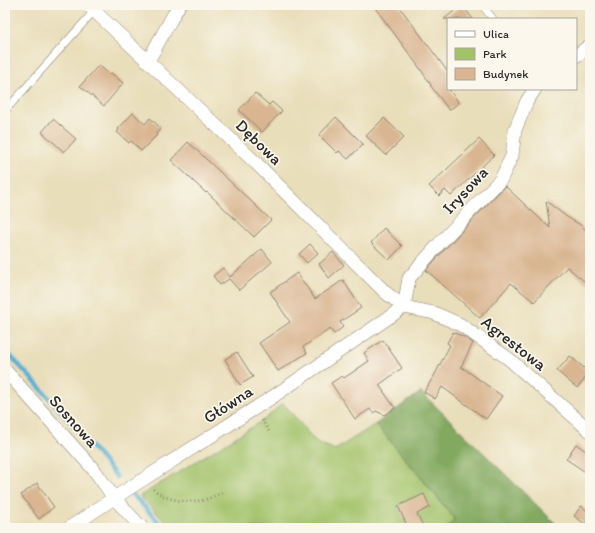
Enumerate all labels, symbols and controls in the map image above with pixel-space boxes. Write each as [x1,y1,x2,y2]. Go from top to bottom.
legend [447,18,577,90]
text: Ulica [483,27,509,41]
text: Park [483,47,507,61]
text: Budynek [483,67,529,81]
street label: Dębowa [232,115,286,169]
street label: Irysowa [438,162,492,218]
street label: Agrestowa [477,311,551,375]
street label: Główna [200,381,257,427]
street label: Sosnowa [45,391,103,452]

